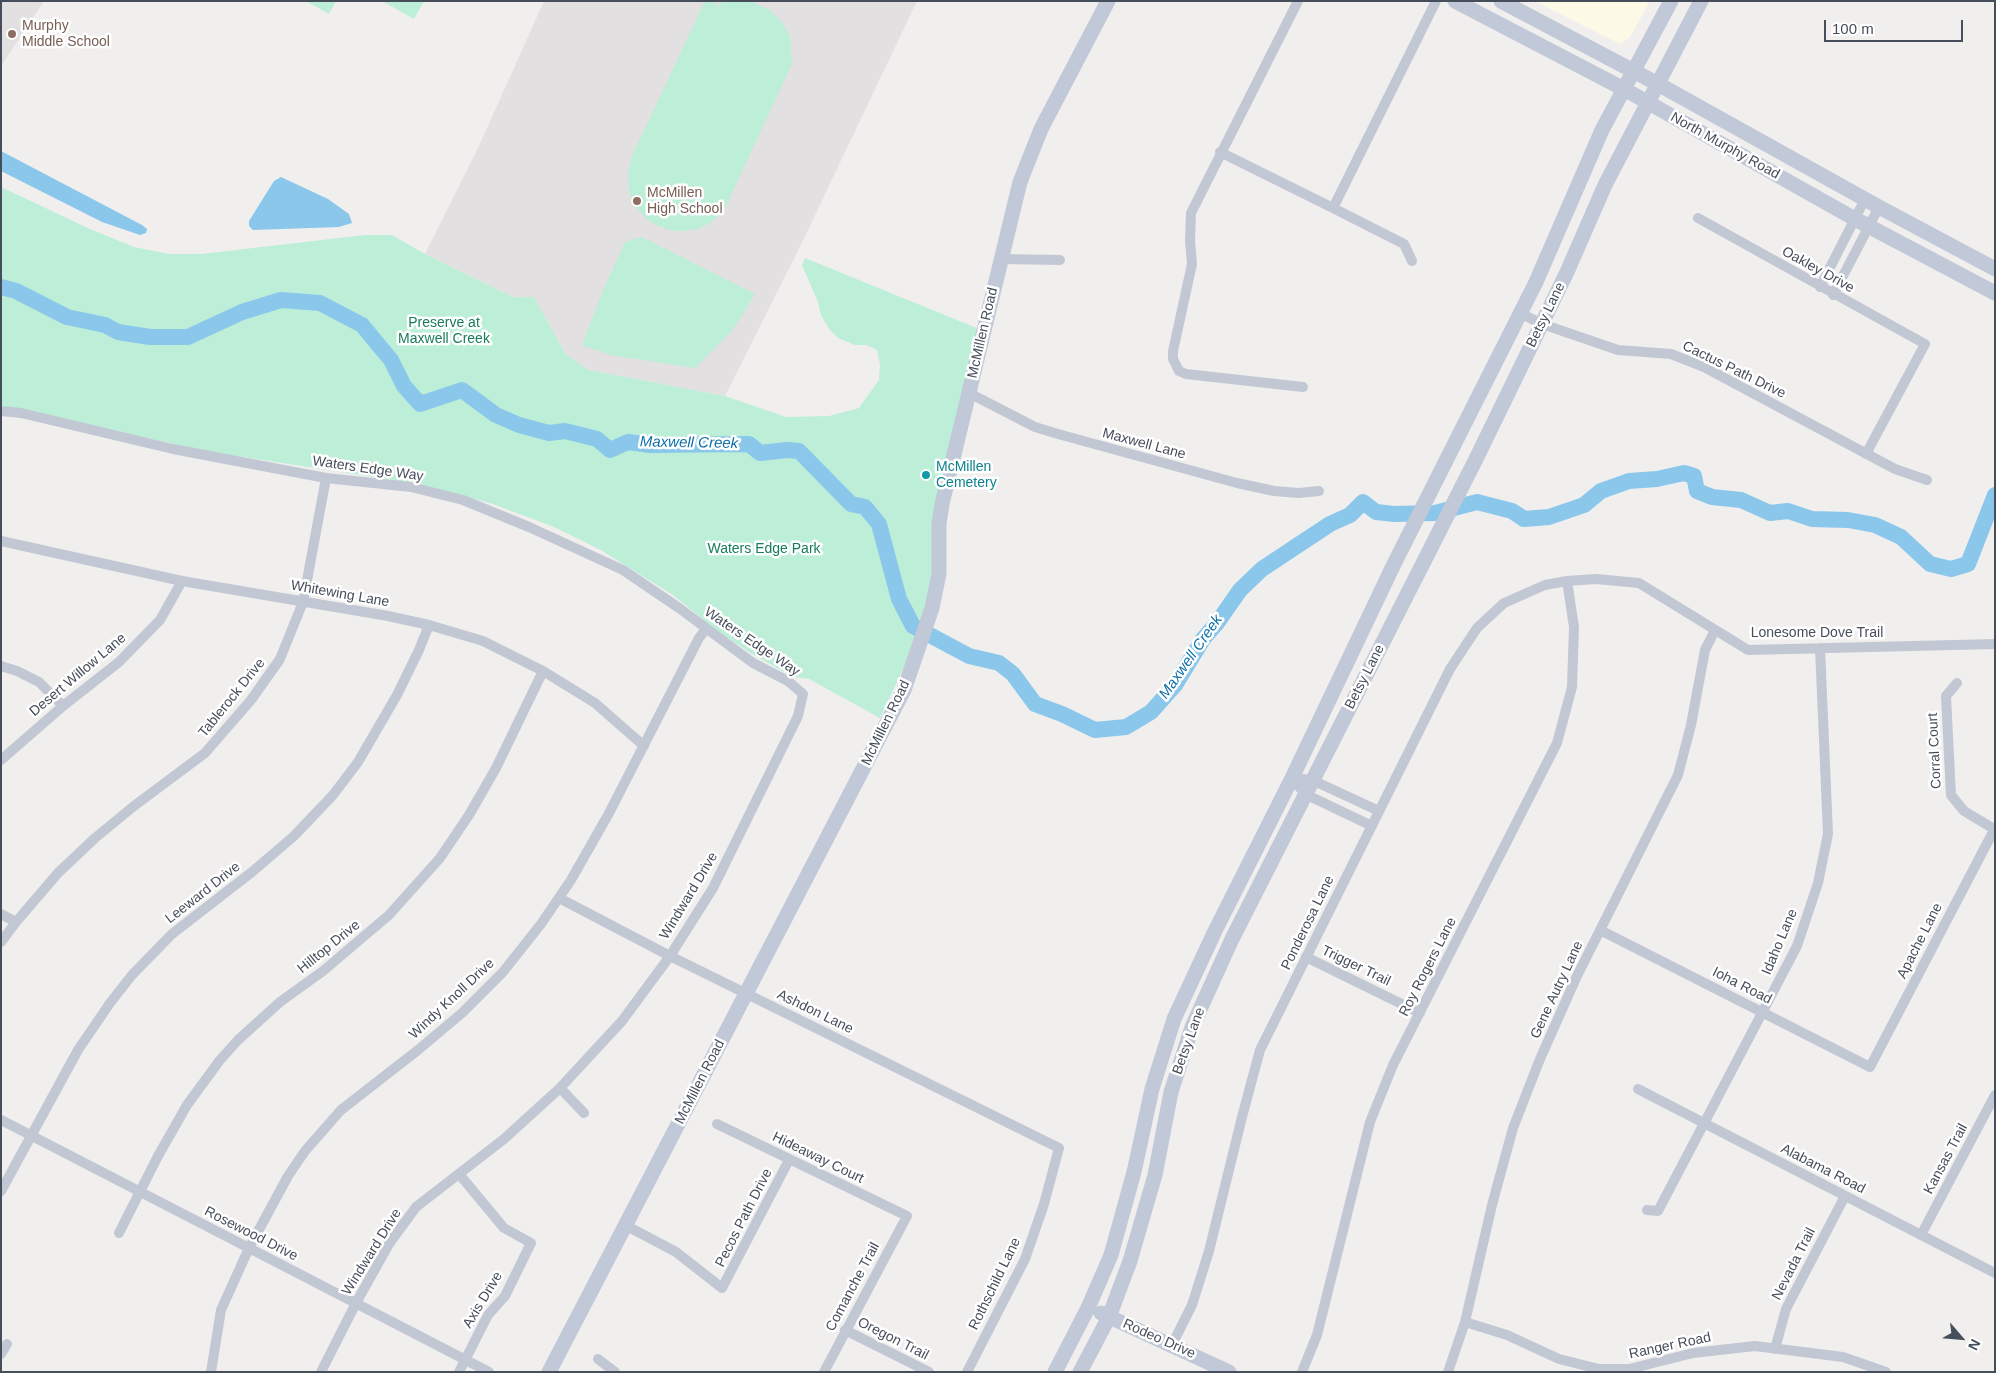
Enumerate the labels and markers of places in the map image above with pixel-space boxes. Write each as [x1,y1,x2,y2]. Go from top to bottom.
place label: Murphy Middle School [22,18,110,50]
marker: Murphy Middle School [6,28,18,40]
place label: McMillen High School [647,185,722,218]
marker: McMillen High School [631,195,643,207]
place label: McMillen Cemetery [936,459,997,492]
marker: McMillen Cemetery [920,469,932,481]

